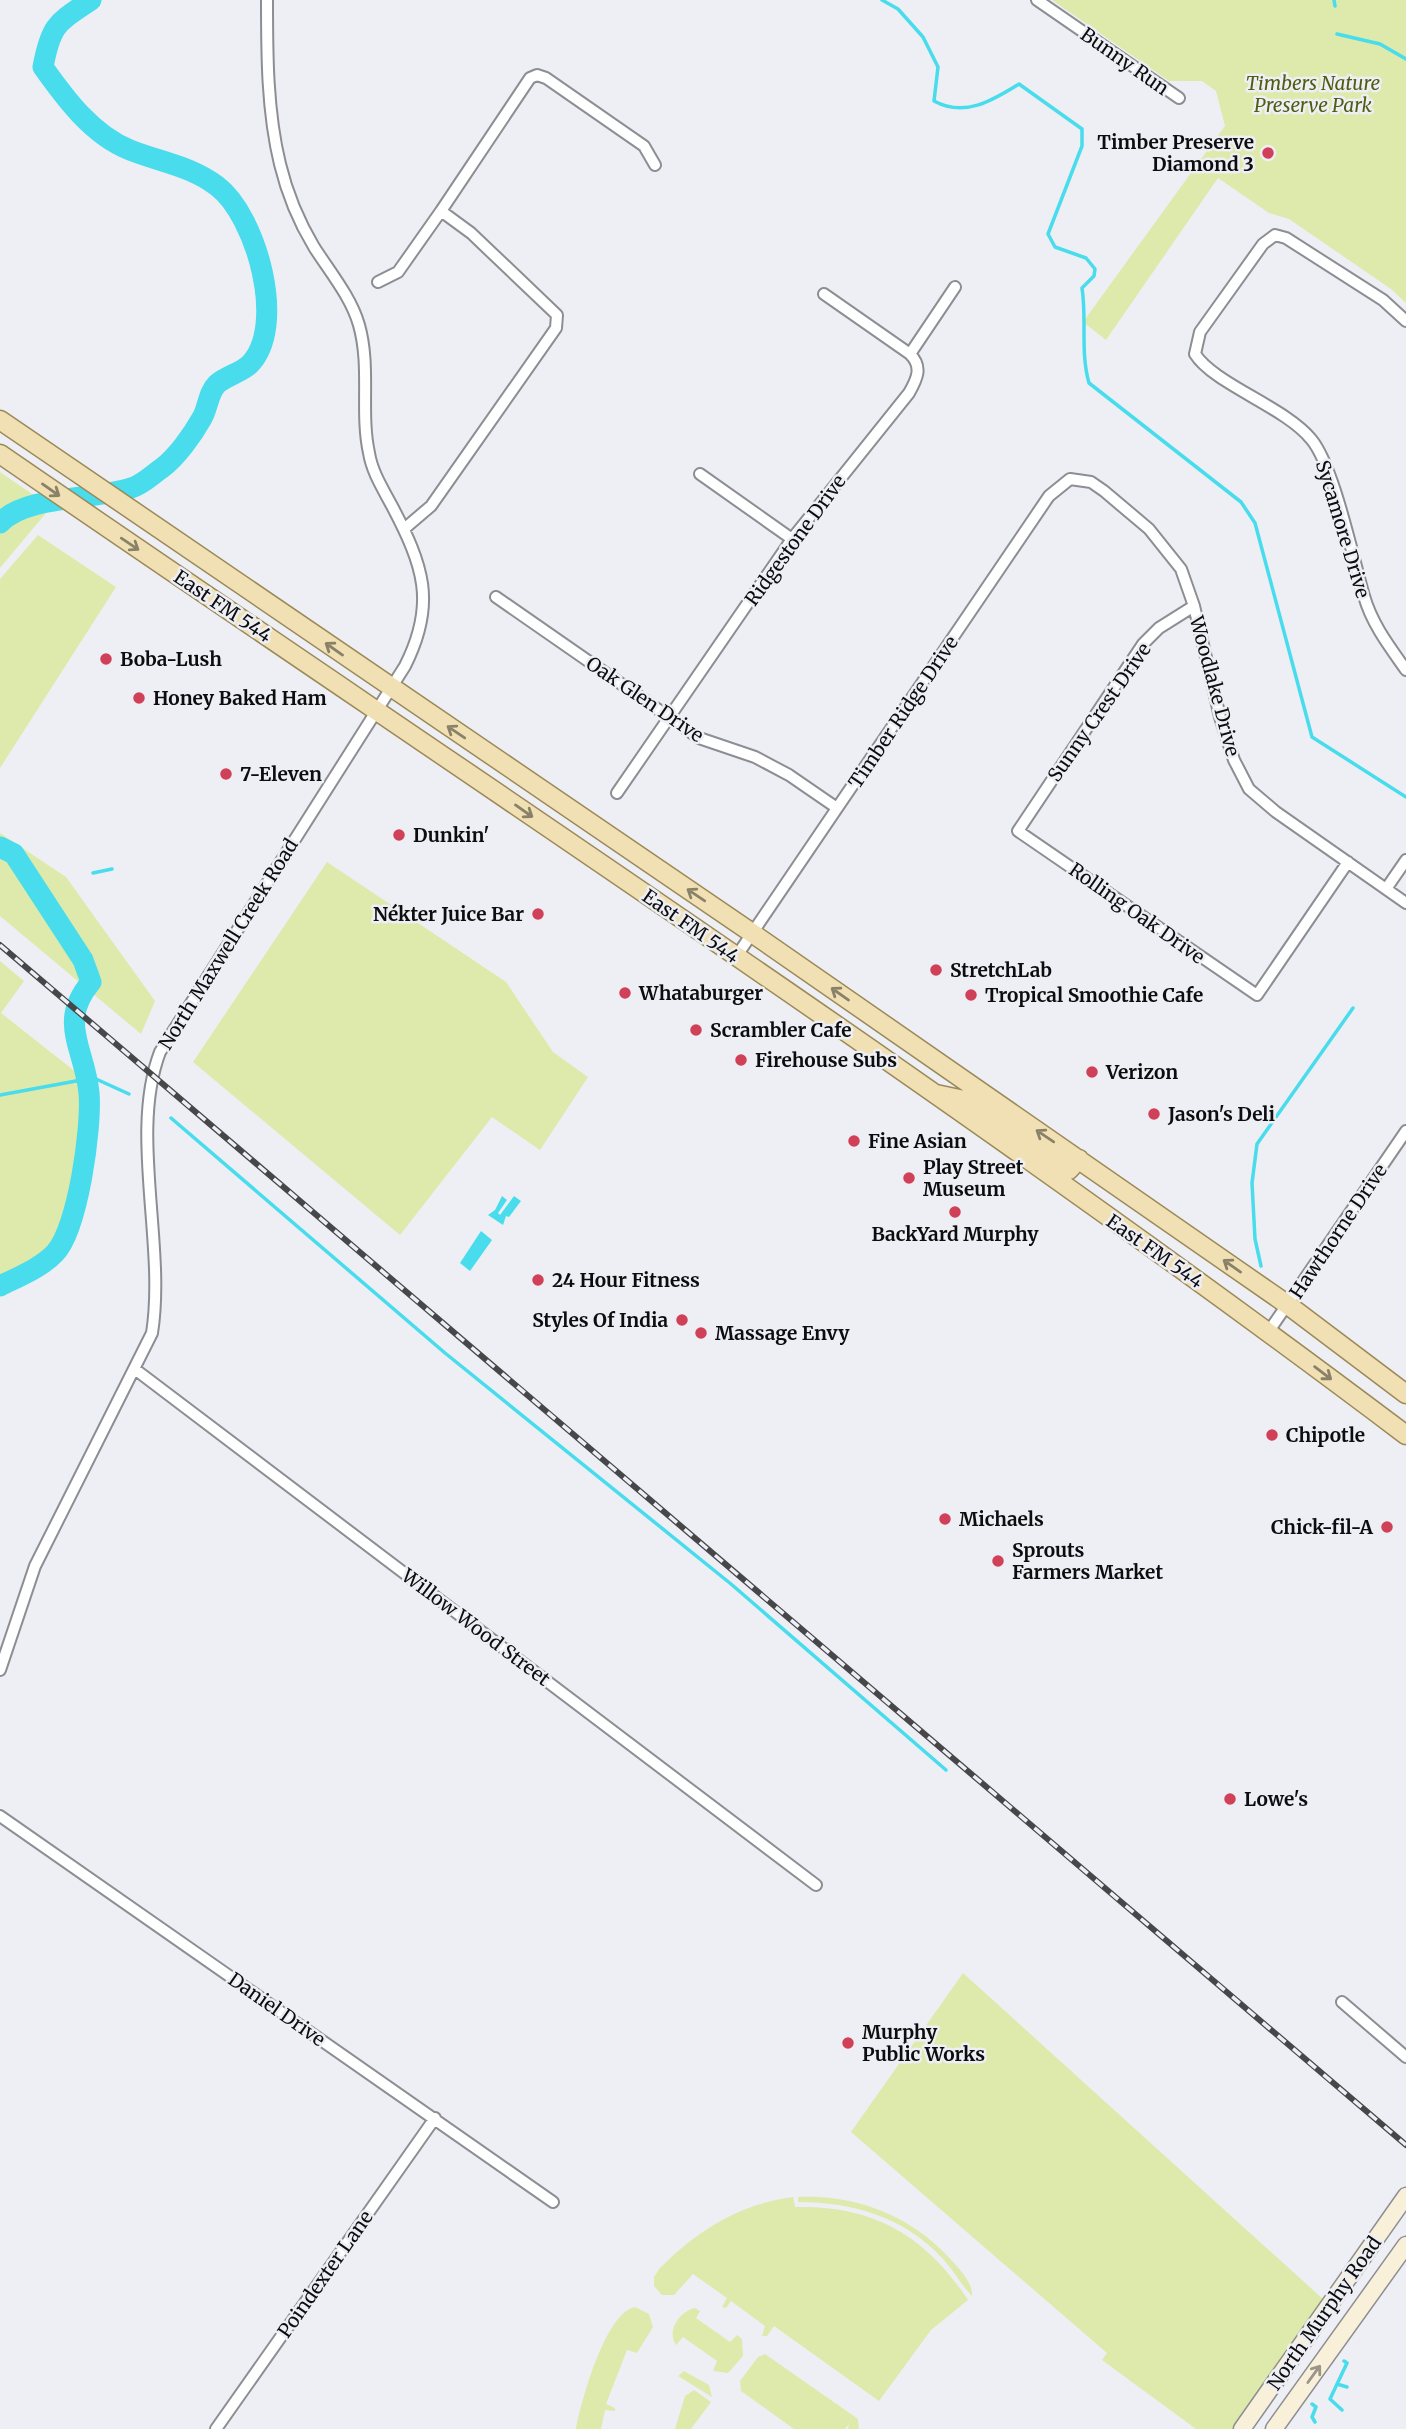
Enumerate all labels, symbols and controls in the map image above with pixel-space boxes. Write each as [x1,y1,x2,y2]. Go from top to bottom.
street label: Bunny Run [1076,22,1174,100]
park label: Timbers Nature Preserve Park [1246,71,1381,117]
place label: Timber Preserve Diamond 3 [1097,130,1254,176]
marker: Timber Preserve Diamond 3 [1260,145,1276,161]
street label: Sycamore Drive [1311,457,1375,601]
street label: Ridgestone Drive [739,470,851,610]
one-way arrow [41,483,60,497]
one-way arrow [120,537,139,551]
street label: East FM 544 [169,564,277,648]
street label: Woodlake Drive [1184,612,1245,759]
street label: Timber Ridge Drive [843,631,963,793]
street label: Sunny Crest Drive [1042,638,1156,786]
one-way arrow [325,642,344,656]
place label: Boba-Lush [120,647,222,671]
marker: Boba-Lush [98,651,114,667]
street label: Oak Glen Drive [582,651,708,747]
place label: Honey Baked Ham [153,686,327,710]
marker: Honey Baked Ham [131,690,147,706]
one-way arrow [447,725,466,739]
place label: 7-Eleven [240,762,322,786]
marker: 7-Eleven [218,766,234,782]
one-way arrow [514,804,534,818]
place label: Dunkin' [413,823,489,847]
marker: Dunkin' [391,827,407,843]
street label: North Maxwell Creek Road [153,834,303,1054]
street label: Rolling Oak Drive [1065,857,1210,969]
street label: East FM 544 [638,884,744,968]
one-way arrow [687,888,706,902]
place label: Nékter Juice Bar [373,902,524,926]
marker: Nékter Juice Bar [530,906,546,922]
place label: StretchLab [950,958,1052,982]
marker: StretchLab [928,962,944,978]
place label: Whataburger [638,981,763,1005]
place label: Tropical Smoothie Cafe [985,983,1203,1007]
marker: Whataburger [617,985,633,1001]
one-way arrow [831,987,850,1001]
marker: Tropical Smoothie Cafe [963,987,979,1003]
place label: Scrambler Cafe [710,1018,852,1042]
marker: Scrambler Cafe [688,1022,704,1038]
place label: Firehouse Subs [755,1048,897,1072]
marker: Firehouse Subs [733,1052,749,1068]
place label: Verizon [1105,1060,1178,1084]
marker: Verizon [1084,1064,1100,1080]
place label: Jason's Deli [1167,1102,1275,1126]
marker: Jason's Deli [1146,1106,1162,1122]
place label: Fine Asian [868,1129,967,1153]
one-way arrow [1036,1129,1055,1143]
marker: Fine Asian [846,1133,862,1149]
place label: Play Street Museum [923,1155,1024,1201]
street label: Hawthorne Drive [1284,1159,1392,1303]
marker: Play Street Museum [901,1170,917,1186]
marker: BackYard Murphy [947,1204,963,1220]
street label: East FM 544 [1102,1209,1208,1293]
place label: BackYard Murphy [871,1222,1039,1246]
one-way arrow [1222,1259,1242,1273]
place label: 24 Hour Fitness [552,1268,700,1292]
marker: 24 Hour Fitness [530,1272,546,1288]
place label: Styles Of India [532,1308,668,1332]
marker: Styles Of India [674,1312,690,1328]
place label: Massage Envy [715,1321,850,1345]
marker: Massage Envy [693,1325,709,1341]
one-way arrow [1314,1365,1332,1380]
place label: Chipotle [1286,1423,1365,1447]
marker: Chipotle [1264,1427,1280,1443]
place label: Michaels [959,1507,1044,1531]
marker: Michaels [937,1511,953,1527]
place label: Chick-fil-A [1271,1515,1374,1539]
marker: Chick-fil-A [1379,1519,1395,1535]
place label: Sprouts Farmers Market [1012,1538,1163,1584]
marker: Sprouts Farmers Market [990,1553,1006,1569]
street label: Willow Wood Street [396,1563,555,1691]
place label: Lowe's [1244,1787,1308,1811]
marker: Lowe's [1222,1791,1238,1807]
street label: Daniel Drive [224,1967,330,2051]
place label: Murphy Public Works [862,2020,985,2066]
marker: Murphy Public Works [840,2035,856,2051]
street label: Poindexter Lane [272,2206,378,2342]
street label: North Murphy Road [1262,2231,1386,2395]
one-way arrow [1307,2365,1321,2384]

